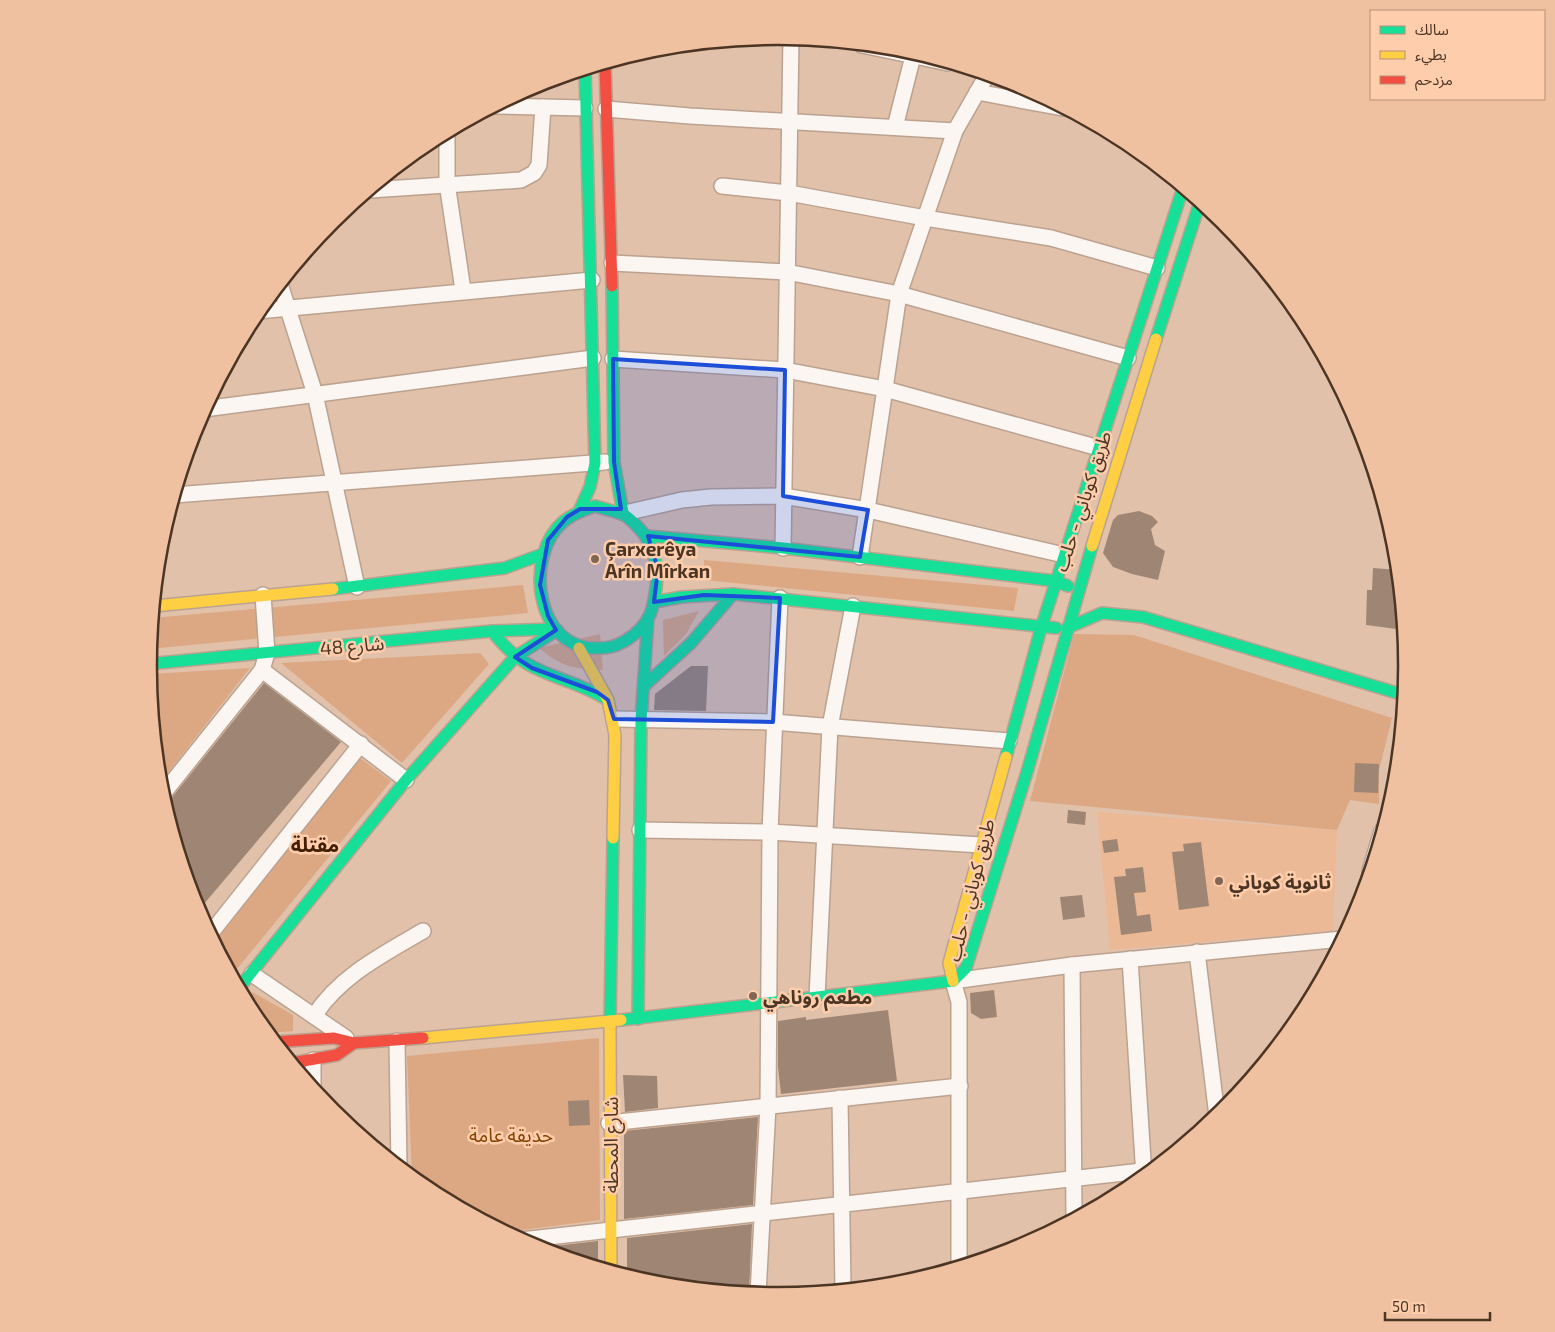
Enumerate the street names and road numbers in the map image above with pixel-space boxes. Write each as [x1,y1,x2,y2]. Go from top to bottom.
street label: طريق كوباني - حلب [1048,428,1120,575]
street label: 48 شارع [319,631,385,662]
street label: طريق كوباني - حلب [941,816,1003,965]
street label: شارع المحطة [599,1097,625,1193]

